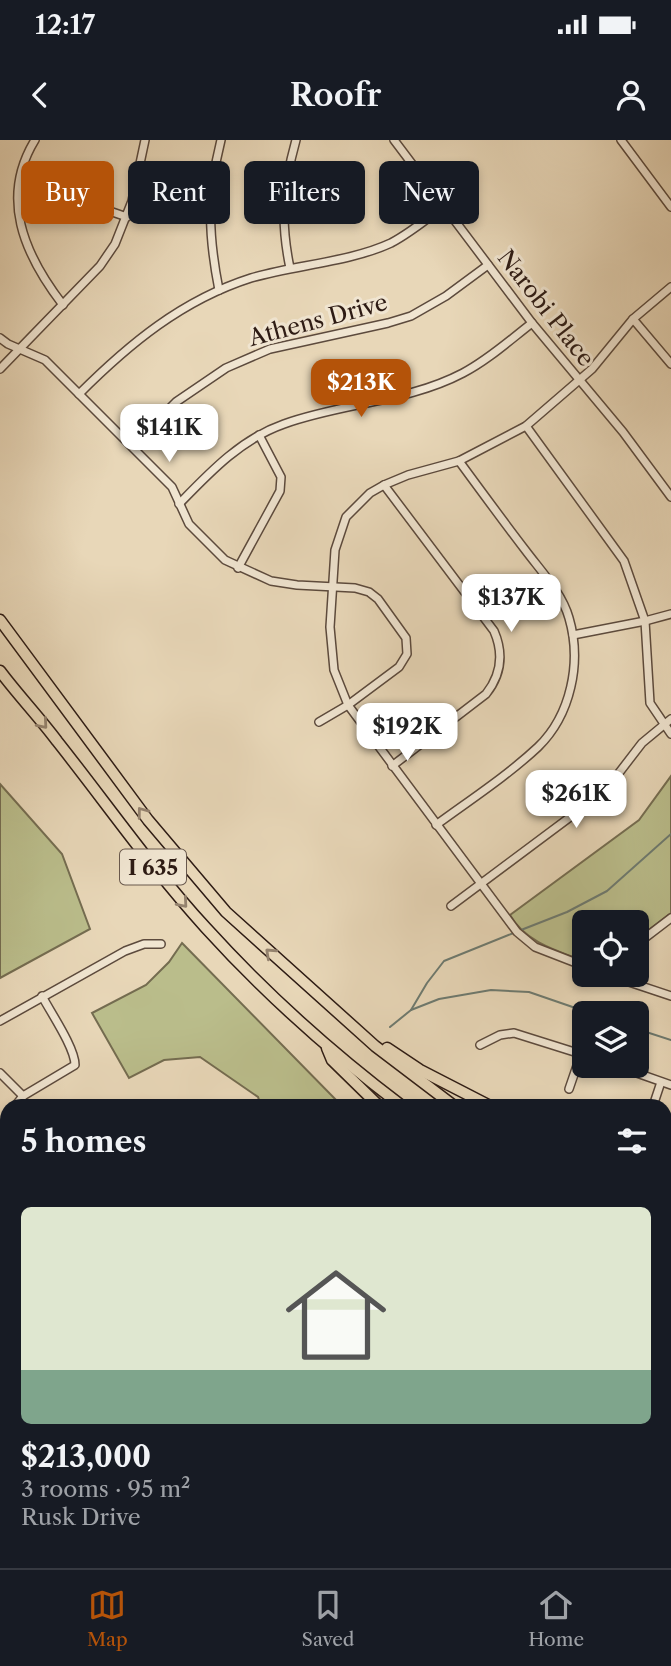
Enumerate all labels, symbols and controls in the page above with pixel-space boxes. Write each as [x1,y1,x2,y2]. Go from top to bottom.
text: 12:17 [35,9,95,41]
text: Roofr [290,75,381,114]
icon: back [21,76,59,114]
icon: person [612,76,650,114]
chip: Buy [21,161,114,224]
chip: Rent [128,161,230,224]
chip: Filters [244,161,365,224]
chip: New [379,161,479,224]
street label: Narobi Place [492,244,600,372]
street label: Athens Drive [245,288,390,352]
pin: $213K [312,359,410,419]
text: $213K [327,368,395,396]
pin: $141K [120,404,218,464]
text: $141K [136,413,202,441]
pin: $137K [462,574,560,634]
text: $137K [478,583,544,611]
pin: $192K [358,704,456,763]
text: $192K [373,712,441,740]
one-way arrow [35,716,47,729]
pin: $261K [527,770,625,830]
text: $261K [542,779,610,807]
one-way arrow [138,807,150,820]
road number: I 635 [120,850,186,884]
one-way arrow [175,895,188,908]
map controls [572,910,649,1078]
button: locate [572,910,649,987]
one-way arrow [265,949,278,961]
button: layers [572,1001,649,1078]
icon: filters [613,1122,651,1160]
text: 5 homes [21,1123,146,1160]
icon: home [273,1252,399,1378]
text: $213,000 [21,1438,151,1475]
text: 3 rooms · 95 m² [21,1475,190,1503]
text: Rusk Drive [21,1503,141,1531]
tab: Map [87,1586,128,1651]
tab: Saved [302,1586,354,1651]
tab: Home [528,1586,584,1651]

